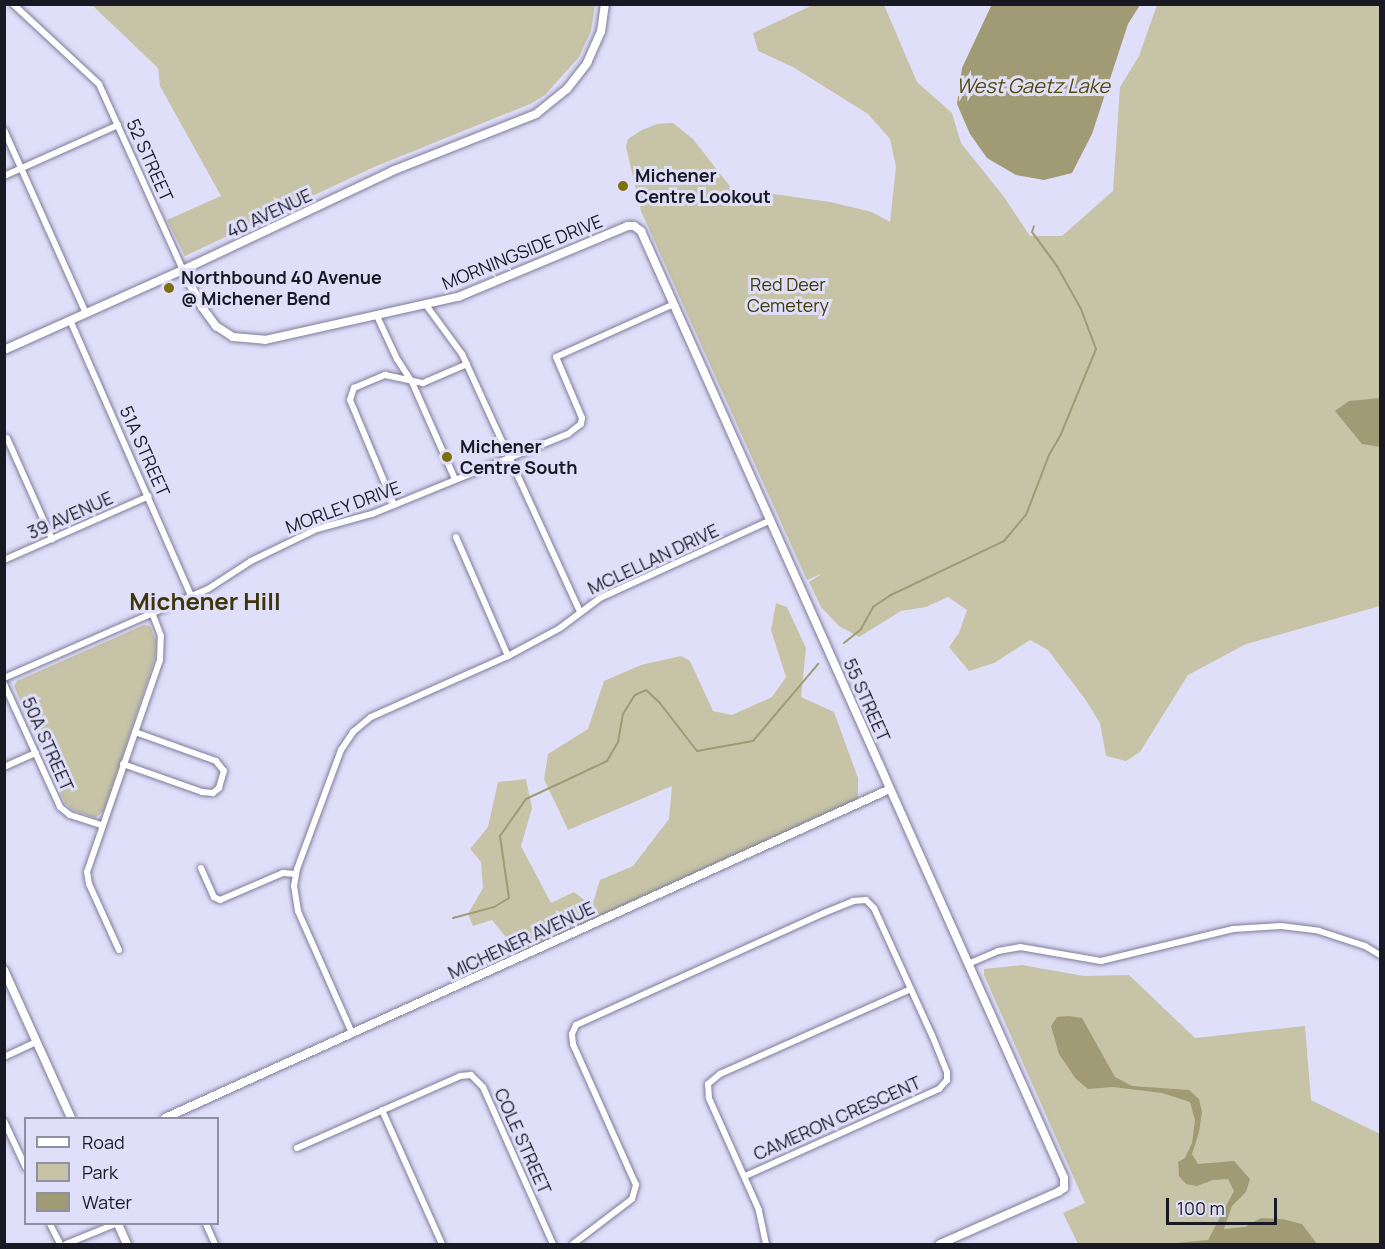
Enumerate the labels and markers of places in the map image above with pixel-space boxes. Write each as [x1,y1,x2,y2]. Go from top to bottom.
place label: Michener Centre Lookout [635,165,771,207]
marker: Michener Centre Lookout [616,179,630,193]
place label: Northbound 40 Avenue @ Michener Bend [181,267,382,310]
marker: Northbound 40 Avenue @ Michener Bend [162,281,176,295]
place label: Michener Centre South [460,436,578,478]
marker: Michener Centre South [438,448,456,466]

